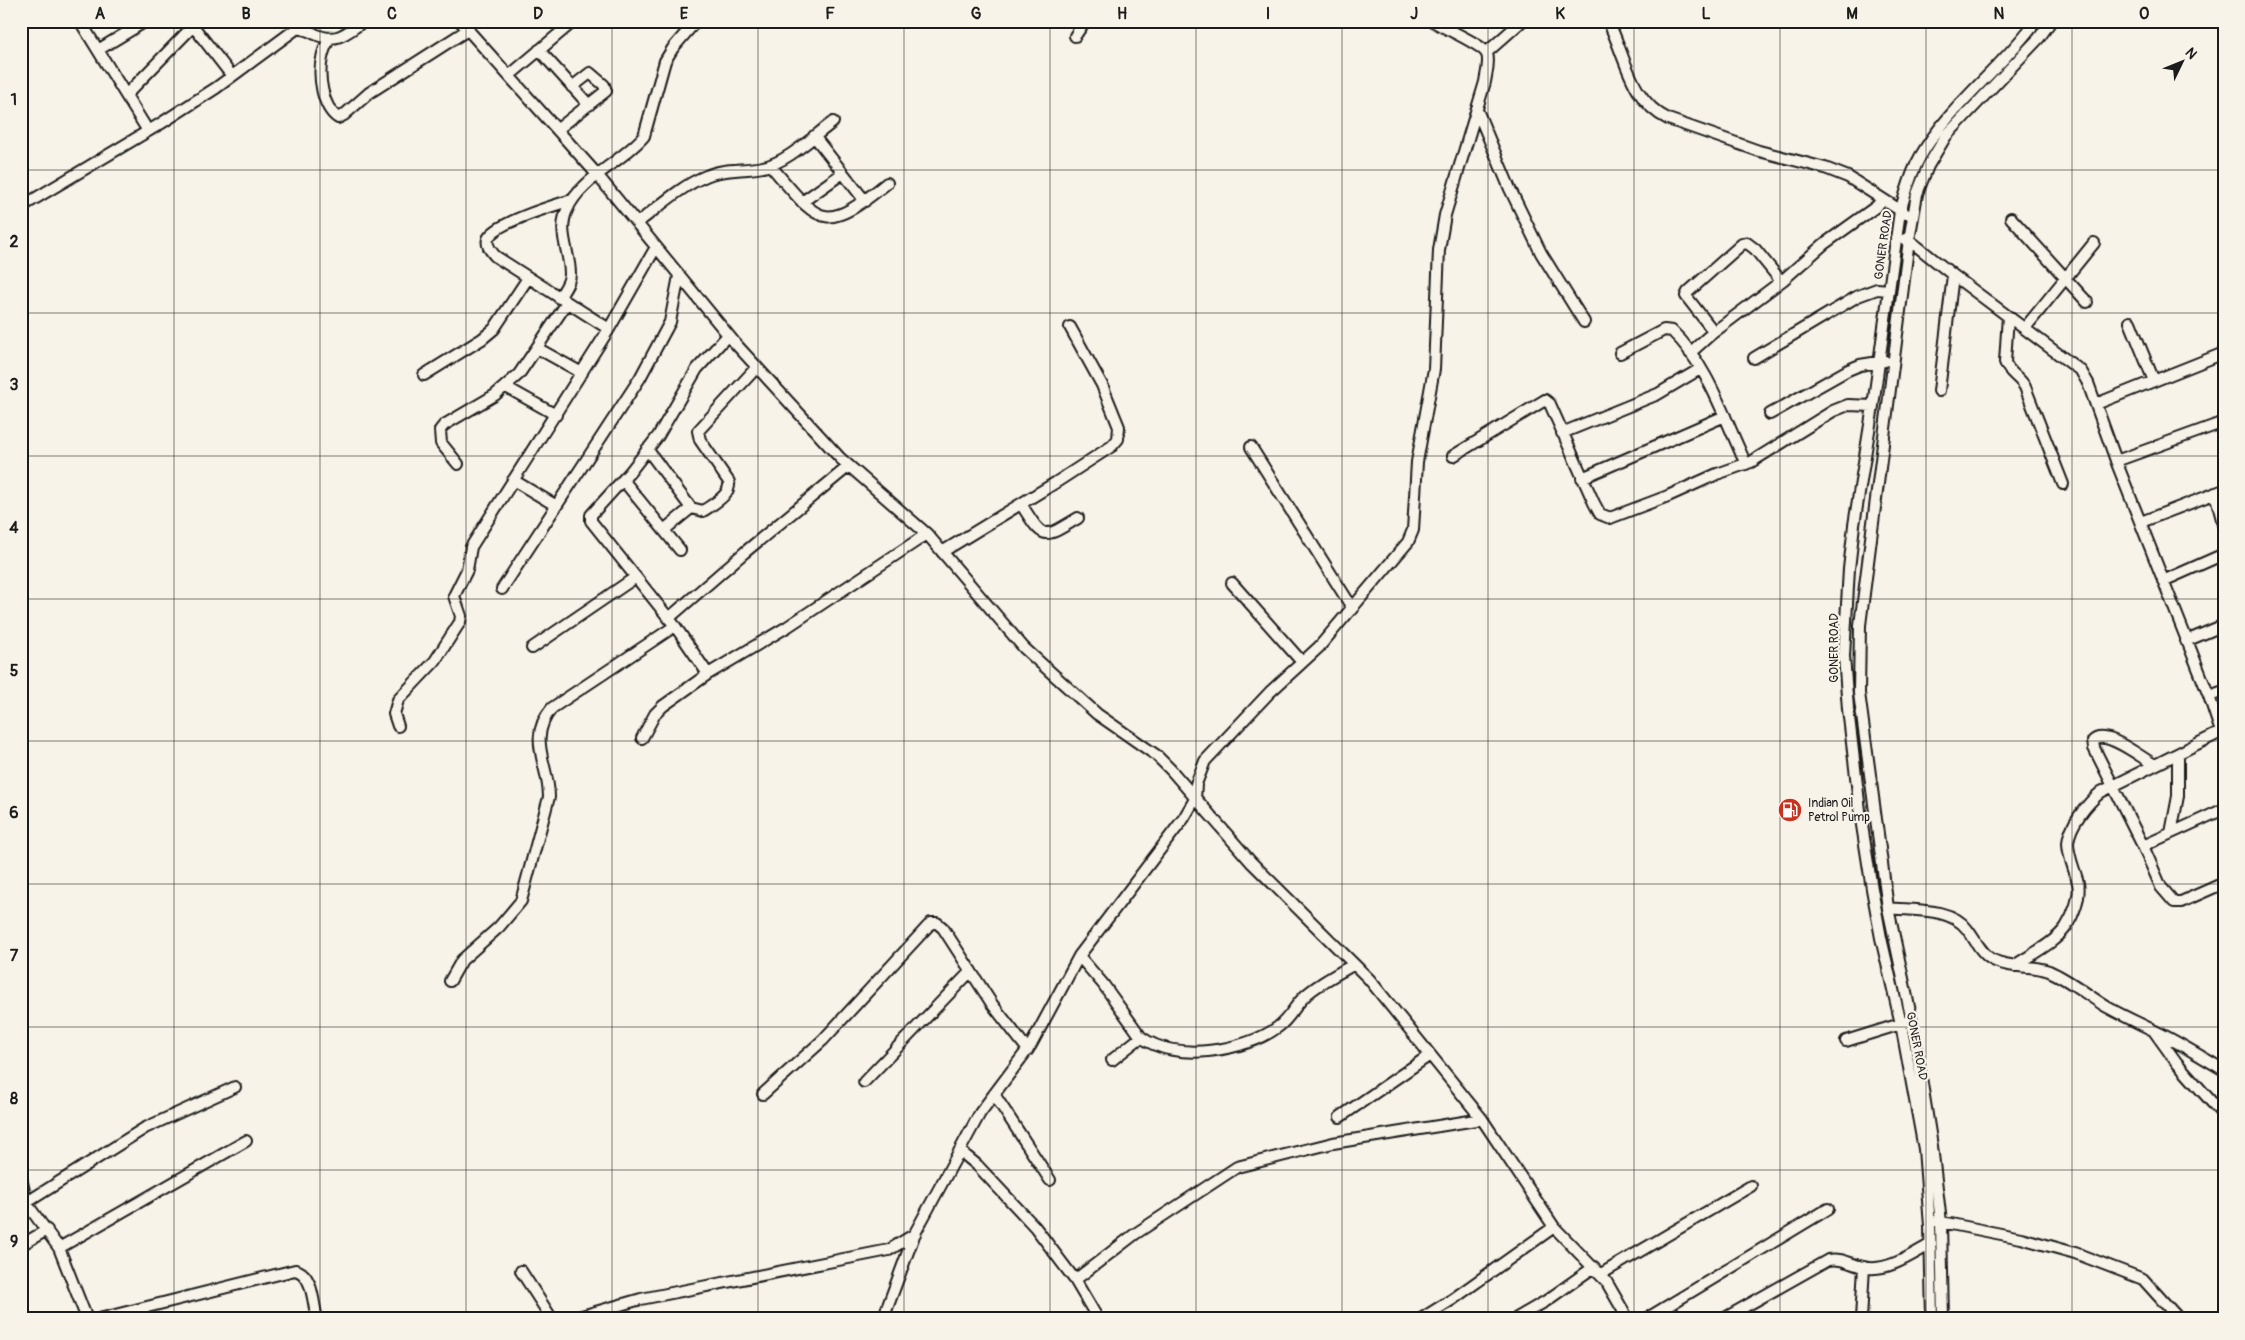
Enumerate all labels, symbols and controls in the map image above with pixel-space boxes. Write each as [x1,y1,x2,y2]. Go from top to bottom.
text: A [95,4,106,24]
text: B [241,4,251,24]
text: C [387,4,397,24]
text: D [533,4,543,24]
text: E [680,4,689,24]
text: F [825,4,835,24]
text: G [971,4,982,24]
text: H [1117,4,1127,24]
text: I [1266,4,1270,24]
text: J [1410,4,1418,24]
text: K [1555,4,1565,24]
text: L [1701,4,1711,24]
text: M [1846,4,1858,24]
text: N [1994,4,2005,24]
text: O [2139,4,2149,24]
north arrow [2158,38,2208,88]
text: N [2182,44,2201,63]
text: 1 [11,90,17,110]
street label: GONER ROAD [1871,209,1896,280]
text: 2 [10,232,19,252]
text: 3 [10,375,19,395]
text: 4 [9,518,19,538]
street label: GONER ROAD [1827,613,1842,683]
text: 5 [10,661,19,681]
place label: Indian Oil Petrol Pump [1808,796,1870,825]
fuel station icon: Indian Oil Petrol Pump [1777,797,1803,823]
text: 6 [9,803,19,823]
text: 7 [10,946,19,966]
street label: GONER ROAD [1903,1011,1931,1082]
text: 8 [10,1089,18,1109]
text: 9 [10,1232,18,1252]

